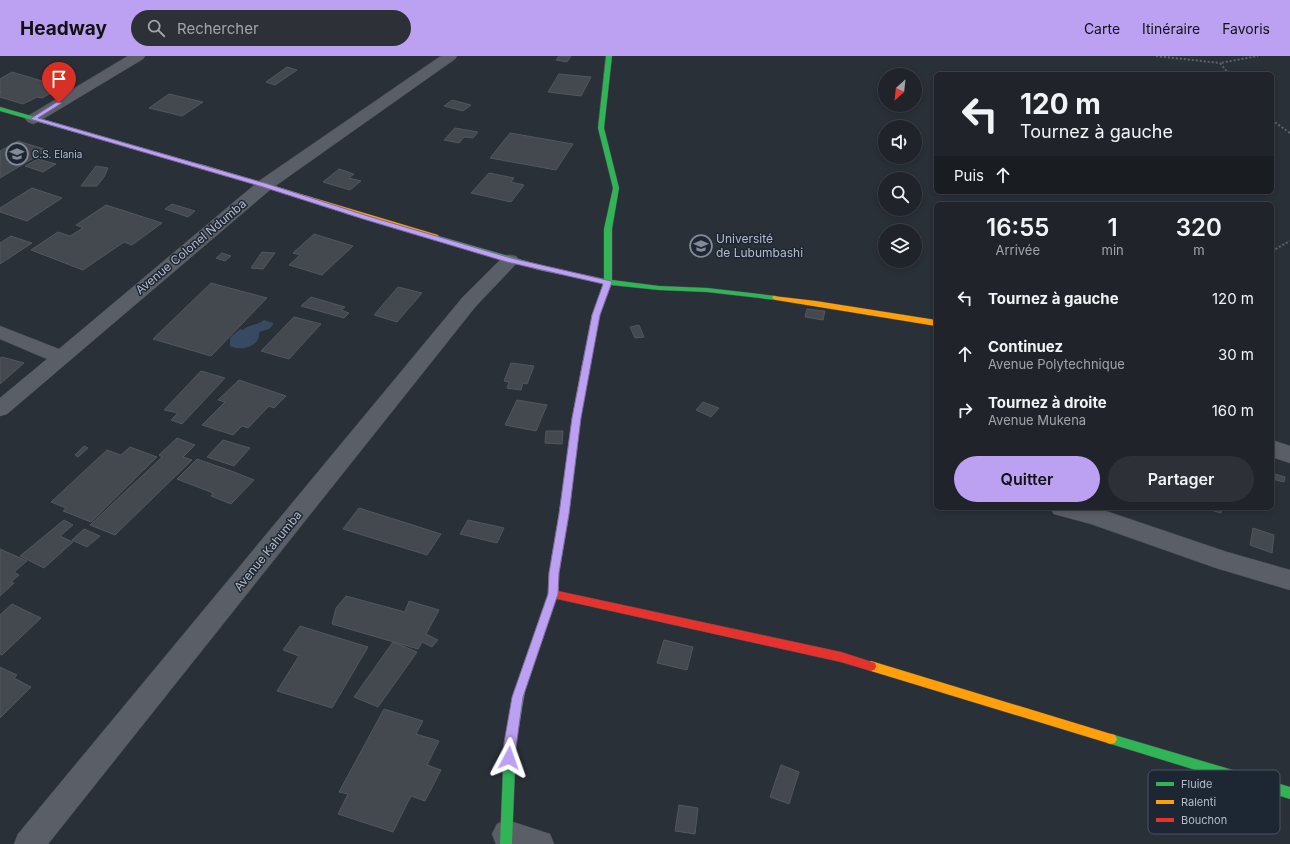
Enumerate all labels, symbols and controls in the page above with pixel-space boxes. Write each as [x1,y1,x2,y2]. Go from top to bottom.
search box [131,10,411,46]
text: Headway [20,17,107,40]
icon: search [145,17,167,39]
text: Rechercher [177,19,259,38]
text: Carte [1084,20,1120,37]
text: Itinéraire [1142,20,1200,37]
text: Favoris [1222,20,1270,37]
pin [42,62,76,103]
icon: arrive [48,68,70,90]
north arrow [878,68,922,112]
map controls [878,68,922,268]
text: 120 m [1020,87,1101,121]
icon: left [954,88,1006,140]
button: sound [878,120,922,164]
text: Tournez à gauche [1020,121,1173,142]
school or university icon: C.S. Elania [4,141,30,167]
place label: C.S. Elania [32,148,82,160]
icon: ahead [992,164,1014,186]
text: Puis [954,166,984,185]
button: search [878,172,922,216]
street label: Avenue Colonel Ndumba [132,196,249,297]
text: 16:55 [986,213,1049,242]
text: 1 [1108,213,1118,242]
text: 320 [1176,213,1222,242]
button: layers [878,224,922,268]
place label: Université de Lubumbashi [716,231,803,260]
school or university icon: Université de Lubumbashi [688,233,714,259]
text: Arrivée [996,242,1040,258]
text: min [1102,242,1124,258]
text: m [1193,242,1205,258]
icon: left [954,287,976,309]
text: Tournez à gauche [988,289,1119,308]
text: 120 m [1212,289,1254,308]
text: Continuez [988,337,1063,356]
icon: ahead [954,343,976,365]
text: 30 m [1218,345,1254,364]
text: Avenue Polytechnique [988,356,1125,372]
text: Tournez à droite [988,393,1107,412]
icon: right [954,399,976,421]
text: 160 m [1212,401,1254,420]
text: Avenue Mukena [988,412,1086,428]
button: Quitter [954,456,1100,502]
button: Partager [1108,456,1254,502]
street label: Avenue Kahumba [231,507,305,594]
position arrow [488,737,530,779]
legend [1148,770,1280,834]
text: Fluide [1181,777,1212,791]
text: Ralenti [1181,795,1216,809]
text: Bouchon [1181,813,1227,827]

